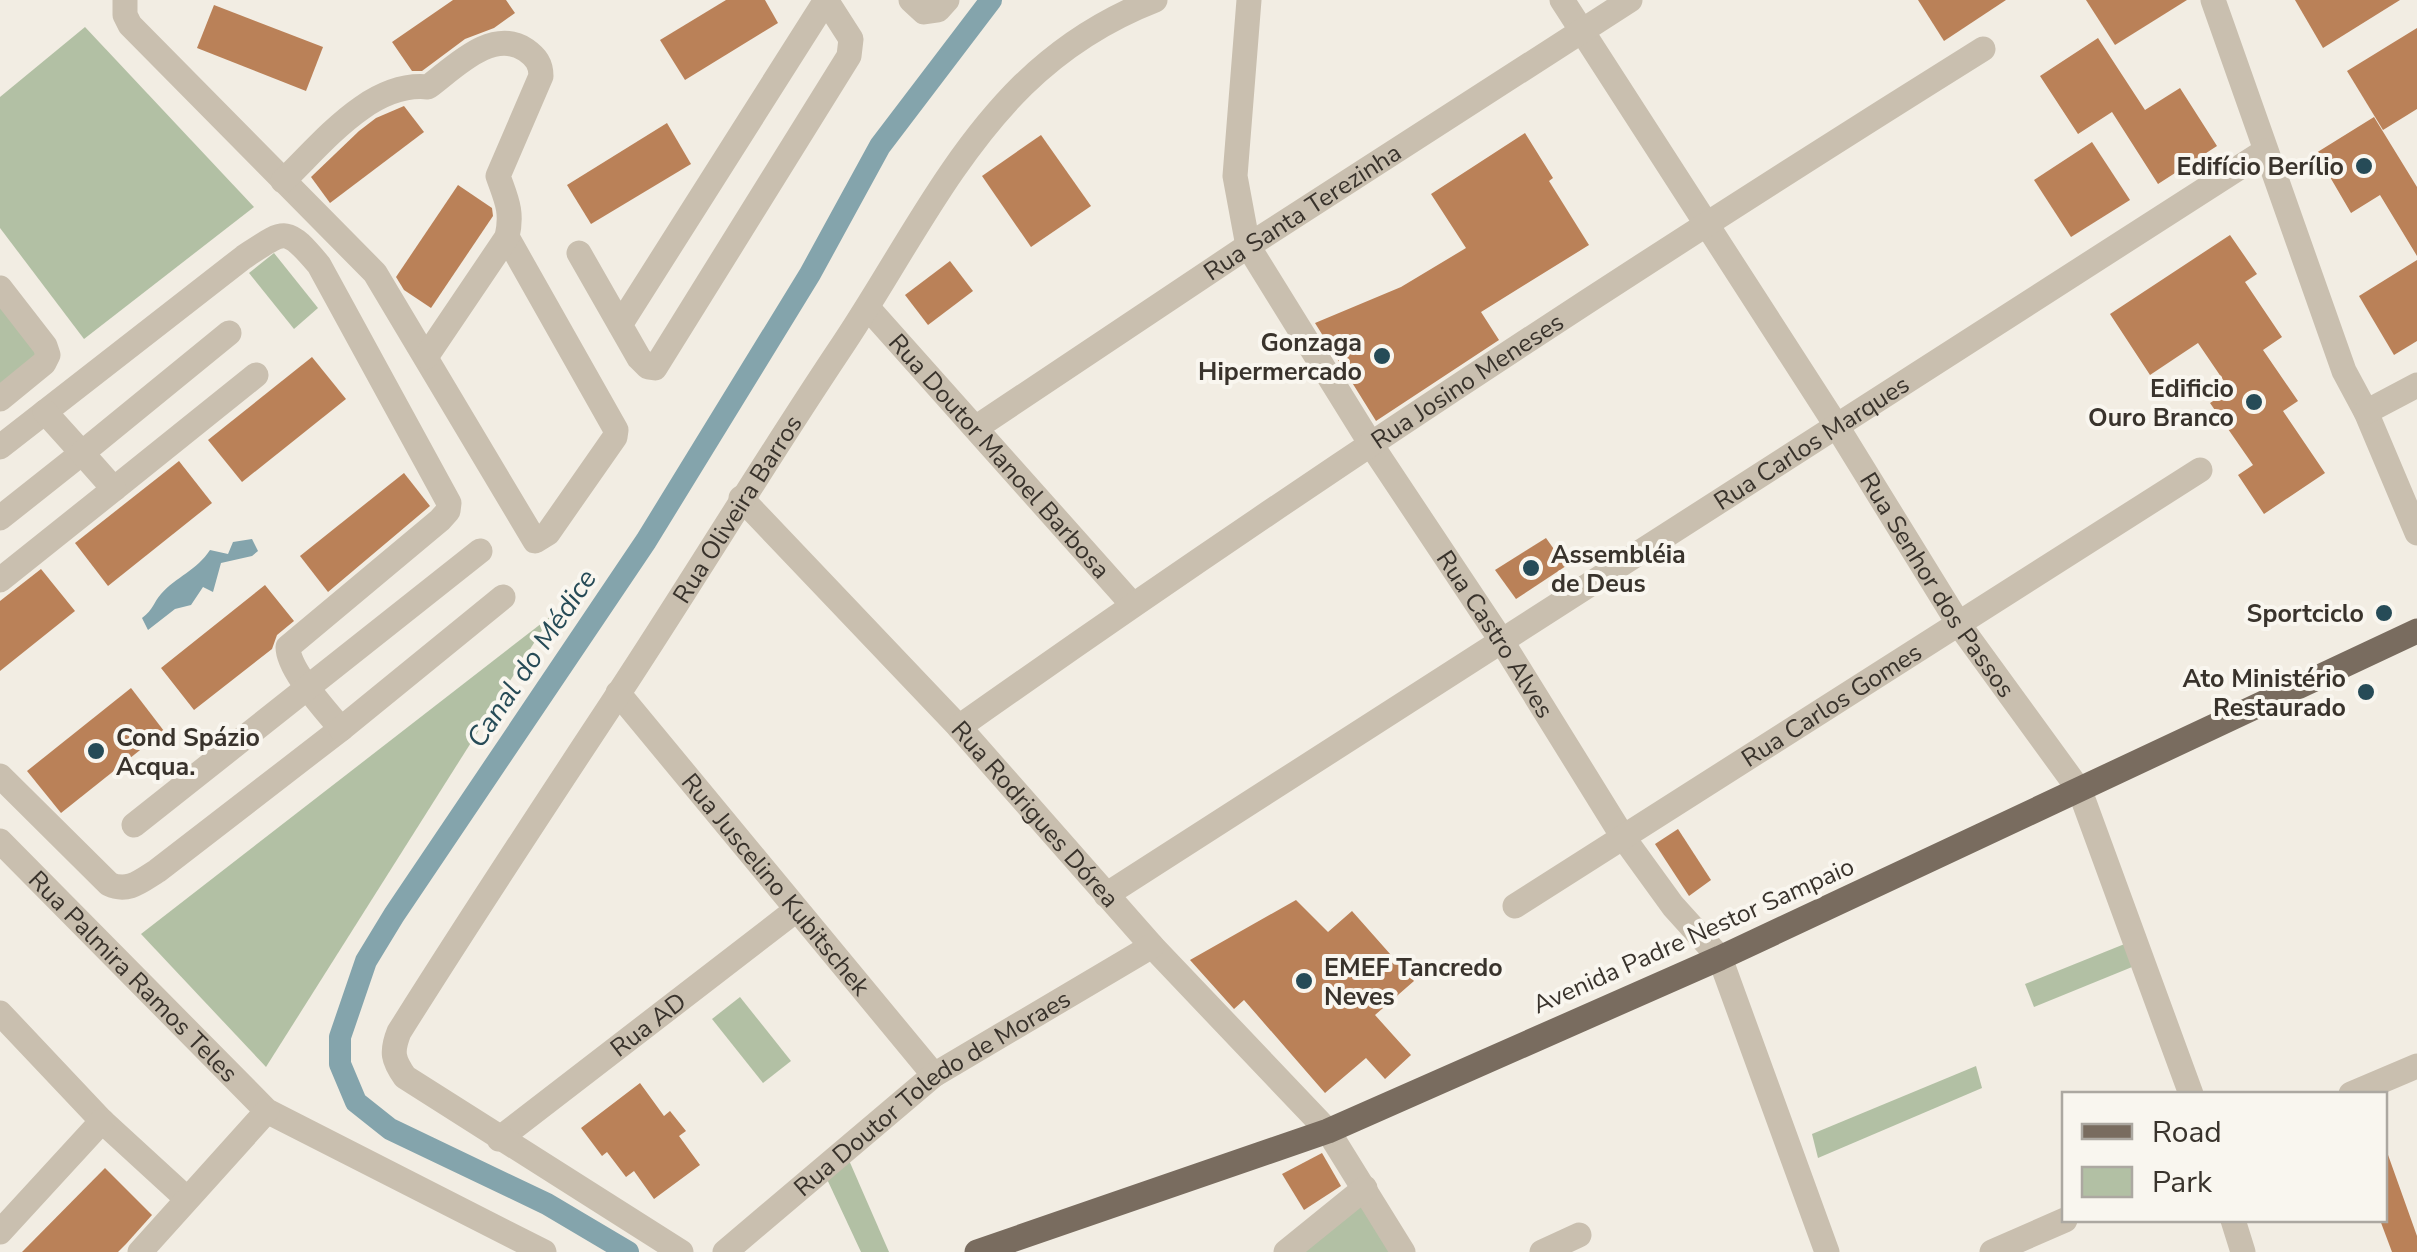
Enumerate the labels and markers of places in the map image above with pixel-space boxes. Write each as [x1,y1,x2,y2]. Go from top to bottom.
place label: Edifício Berílio [2177,150,2344,184]
marker: Edifício Berílio [2353,155,2375,177]
place label: Gonzaga Hipermercado [1198,326,1362,389]
marker: Gonzaga Hipermercado [1371,345,1393,367]
place label: Edificio Ouro Branco [2088,372,2234,435]
marker: Edificio Ouro Branco [2243,391,2265,413]
place label: Assembléia de Deus [1551,538,1686,601]
marker: Assembléia de Deus [1520,557,1542,579]
place label: Sportciclo [2247,597,2364,631]
marker: Sportciclo [2373,602,2395,624]
place label: Ato Ministério Restaurado [2182,662,2346,725]
marker: Ato Ministério Restaurado [2355,681,2377,703]
place label: Cond Spázio Acqua. [116,721,260,784]
marker: Cond Spázio Acqua. [85,740,107,762]
place label: EMEF Tancredo Neves [1324,951,1503,1014]
marker: EMEF Tancredo Neves [1293,970,1315,992]

